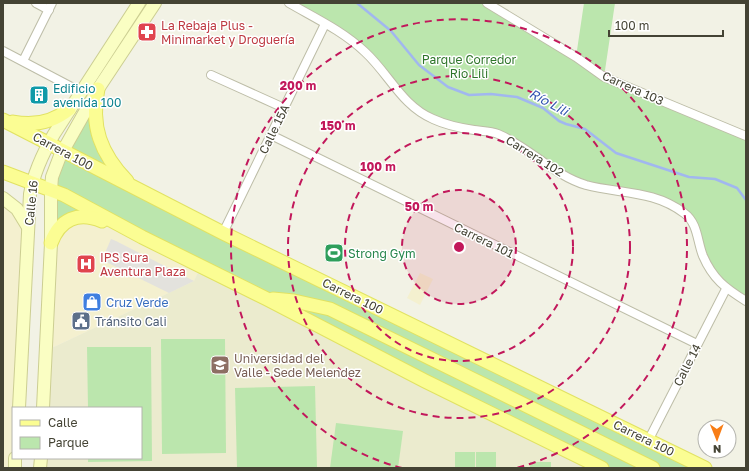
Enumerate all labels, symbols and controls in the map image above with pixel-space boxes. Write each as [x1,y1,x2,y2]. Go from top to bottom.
scale bar [609,12,723,38]
place label: La Rebaja Plus - Minimarket y Droguería [161,18,295,47]
text: 100 m [615,18,649,33]
pharmacy icon: La Rebaja Plus - Minimarket y Droguería [136,21,158,43]
park label: Parque Corredor Rio Lili [422,52,517,81]
street label: Carrera 103 [600,68,666,108]
text: 200 m [280,78,316,93]
place label: Edificio avenida 100 [53,81,121,110]
building icon: Edificio avenida 100 [28,84,50,106]
water label: Río Lili [527,85,573,120]
street label: Calle 15A [256,102,292,156]
text: 150 m [321,118,355,133]
street label: Carrera 100 [30,129,96,173]
street label: Carrera 102 [503,132,567,180]
text: 100 m [360,159,396,174]
street label: Calle 16 [21,180,41,226]
text: 50 m [405,199,433,214]
street label: Carrera 101 [452,219,516,261]
centre of rings [452,240,466,254]
sports icon: Strong Gym [323,242,345,264]
place label: Strong Gym [348,246,416,261]
place label: IPS Sura Aventura Plaza [100,250,186,279]
hospital icon: IPS Sura Aventura Plaza [75,253,97,275]
street label: Carrera 100 [320,275,386,317]
shop icon: Cruz Verde [81,291,103,313]
place label: Cruz Verde [106,295,168,310]
public building icon: Tránsito Cali [70,310,92,332]
place label: Tránsito Cali [95,314,167,329]
street label: Calle 14 [670,341,704,389]
place label: Universidad del Valle - Sede Melendez [234,351,361,380]
school or university icon: Universidad del Valle - Sede Melendez [209,354,231,376]
legend [12,407,142,459]
text: Calle [48,415,78,430]
street label: Carrera 100 [611,417,677,459]
north arrow [697,419,737,459]
text: Parque [48,435,89,450]
text: N [713,443,721,456]

